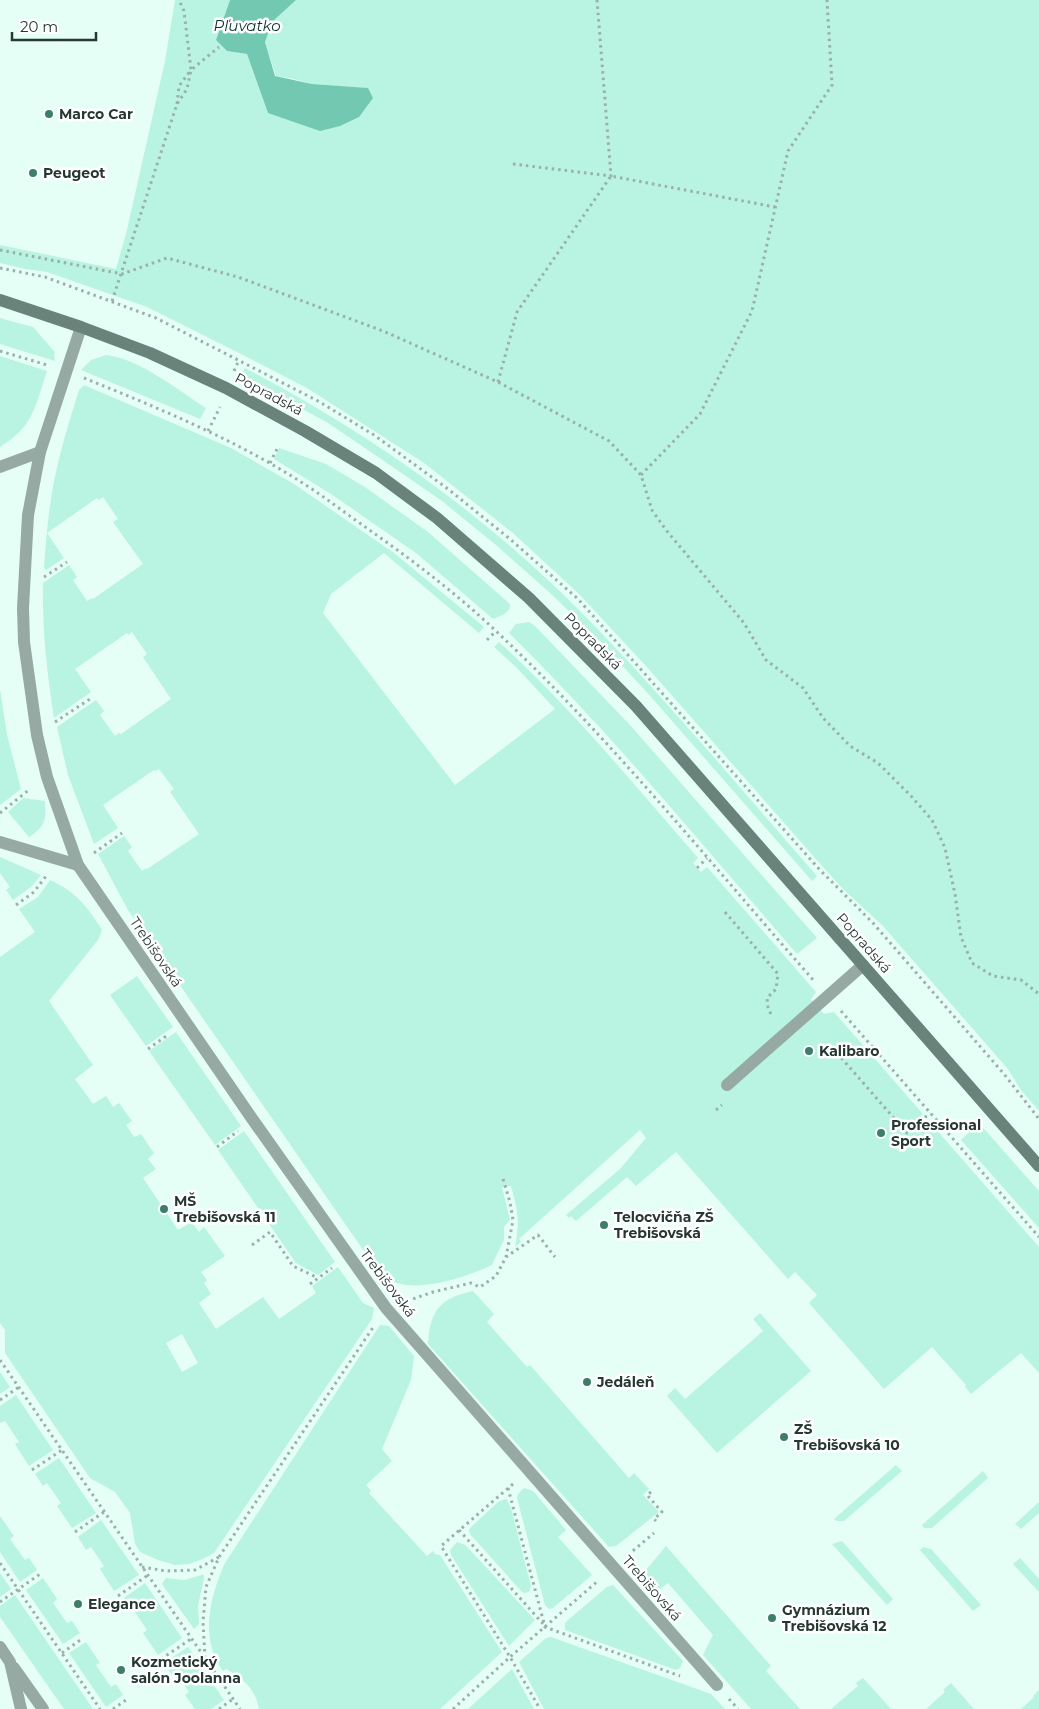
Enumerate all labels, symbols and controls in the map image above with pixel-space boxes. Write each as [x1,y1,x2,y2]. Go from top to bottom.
scale bar [12,10,96,42]
water label: Pľuvatko [213,16,281,35]
text: 20 m [20,17,58,36]
place label: Marco Car [59,105,133,123]
marker: Marco Car [43,108,55,120]
place label: Peugeot [43,164,105,182]
marker: Peugeot [27,167,39,179]
street label: Popradská [232,369,306,419]
street label: Popradská [560,608,626,674]
street label: Popradská [833,909,895,977]
street label: Trebišovská [126,913,186,991]
place label: Kalibaro [819,1042,880,1060]
marker: Kalibaro [803,1045,815,1057]
place label: Professional Sport [891,1116,981,1150]
marker: Professional Sport [875,1127,887,1139]
place label: MŠ Trebišovská 11 [174,1192,276,1226]
marker: MŠ Trebišovská 11 [158,1203,170,1215]
place label: Telocvičňa ZŠ Trebišovská [614,1208,714,1242]
marker: Telocvičňa ZŠ Trebišovská [598,1219,610,1231]
street label: Trebišovská [356,1245,420,1321]
place label: Jedáleň [596,1373,654,1391]
marker: Jedáleň [581,1376,593,1388]
place label: ZŠ Trebišovská 10 [794,1420,900,1454]
marker: ZŠ Trebišovská 10 [778,1431,790,1443]
street label: Trebišovská [619,1551,685,1625]
place label: Elegance [88,1595,156,1613]
marker: Elegance [72,1598,84,1610]
place label: Gymnázium Trebišovská 12 [782,1601,887,1635]
marker: Gymnázium Trebišovská 12 [766,1612,778,1624]
place label: Kozmetický salón Joolanna [131,1653,241,1687]
marker: Kozmetický salón Joolanna [115,1664,127,1676]

